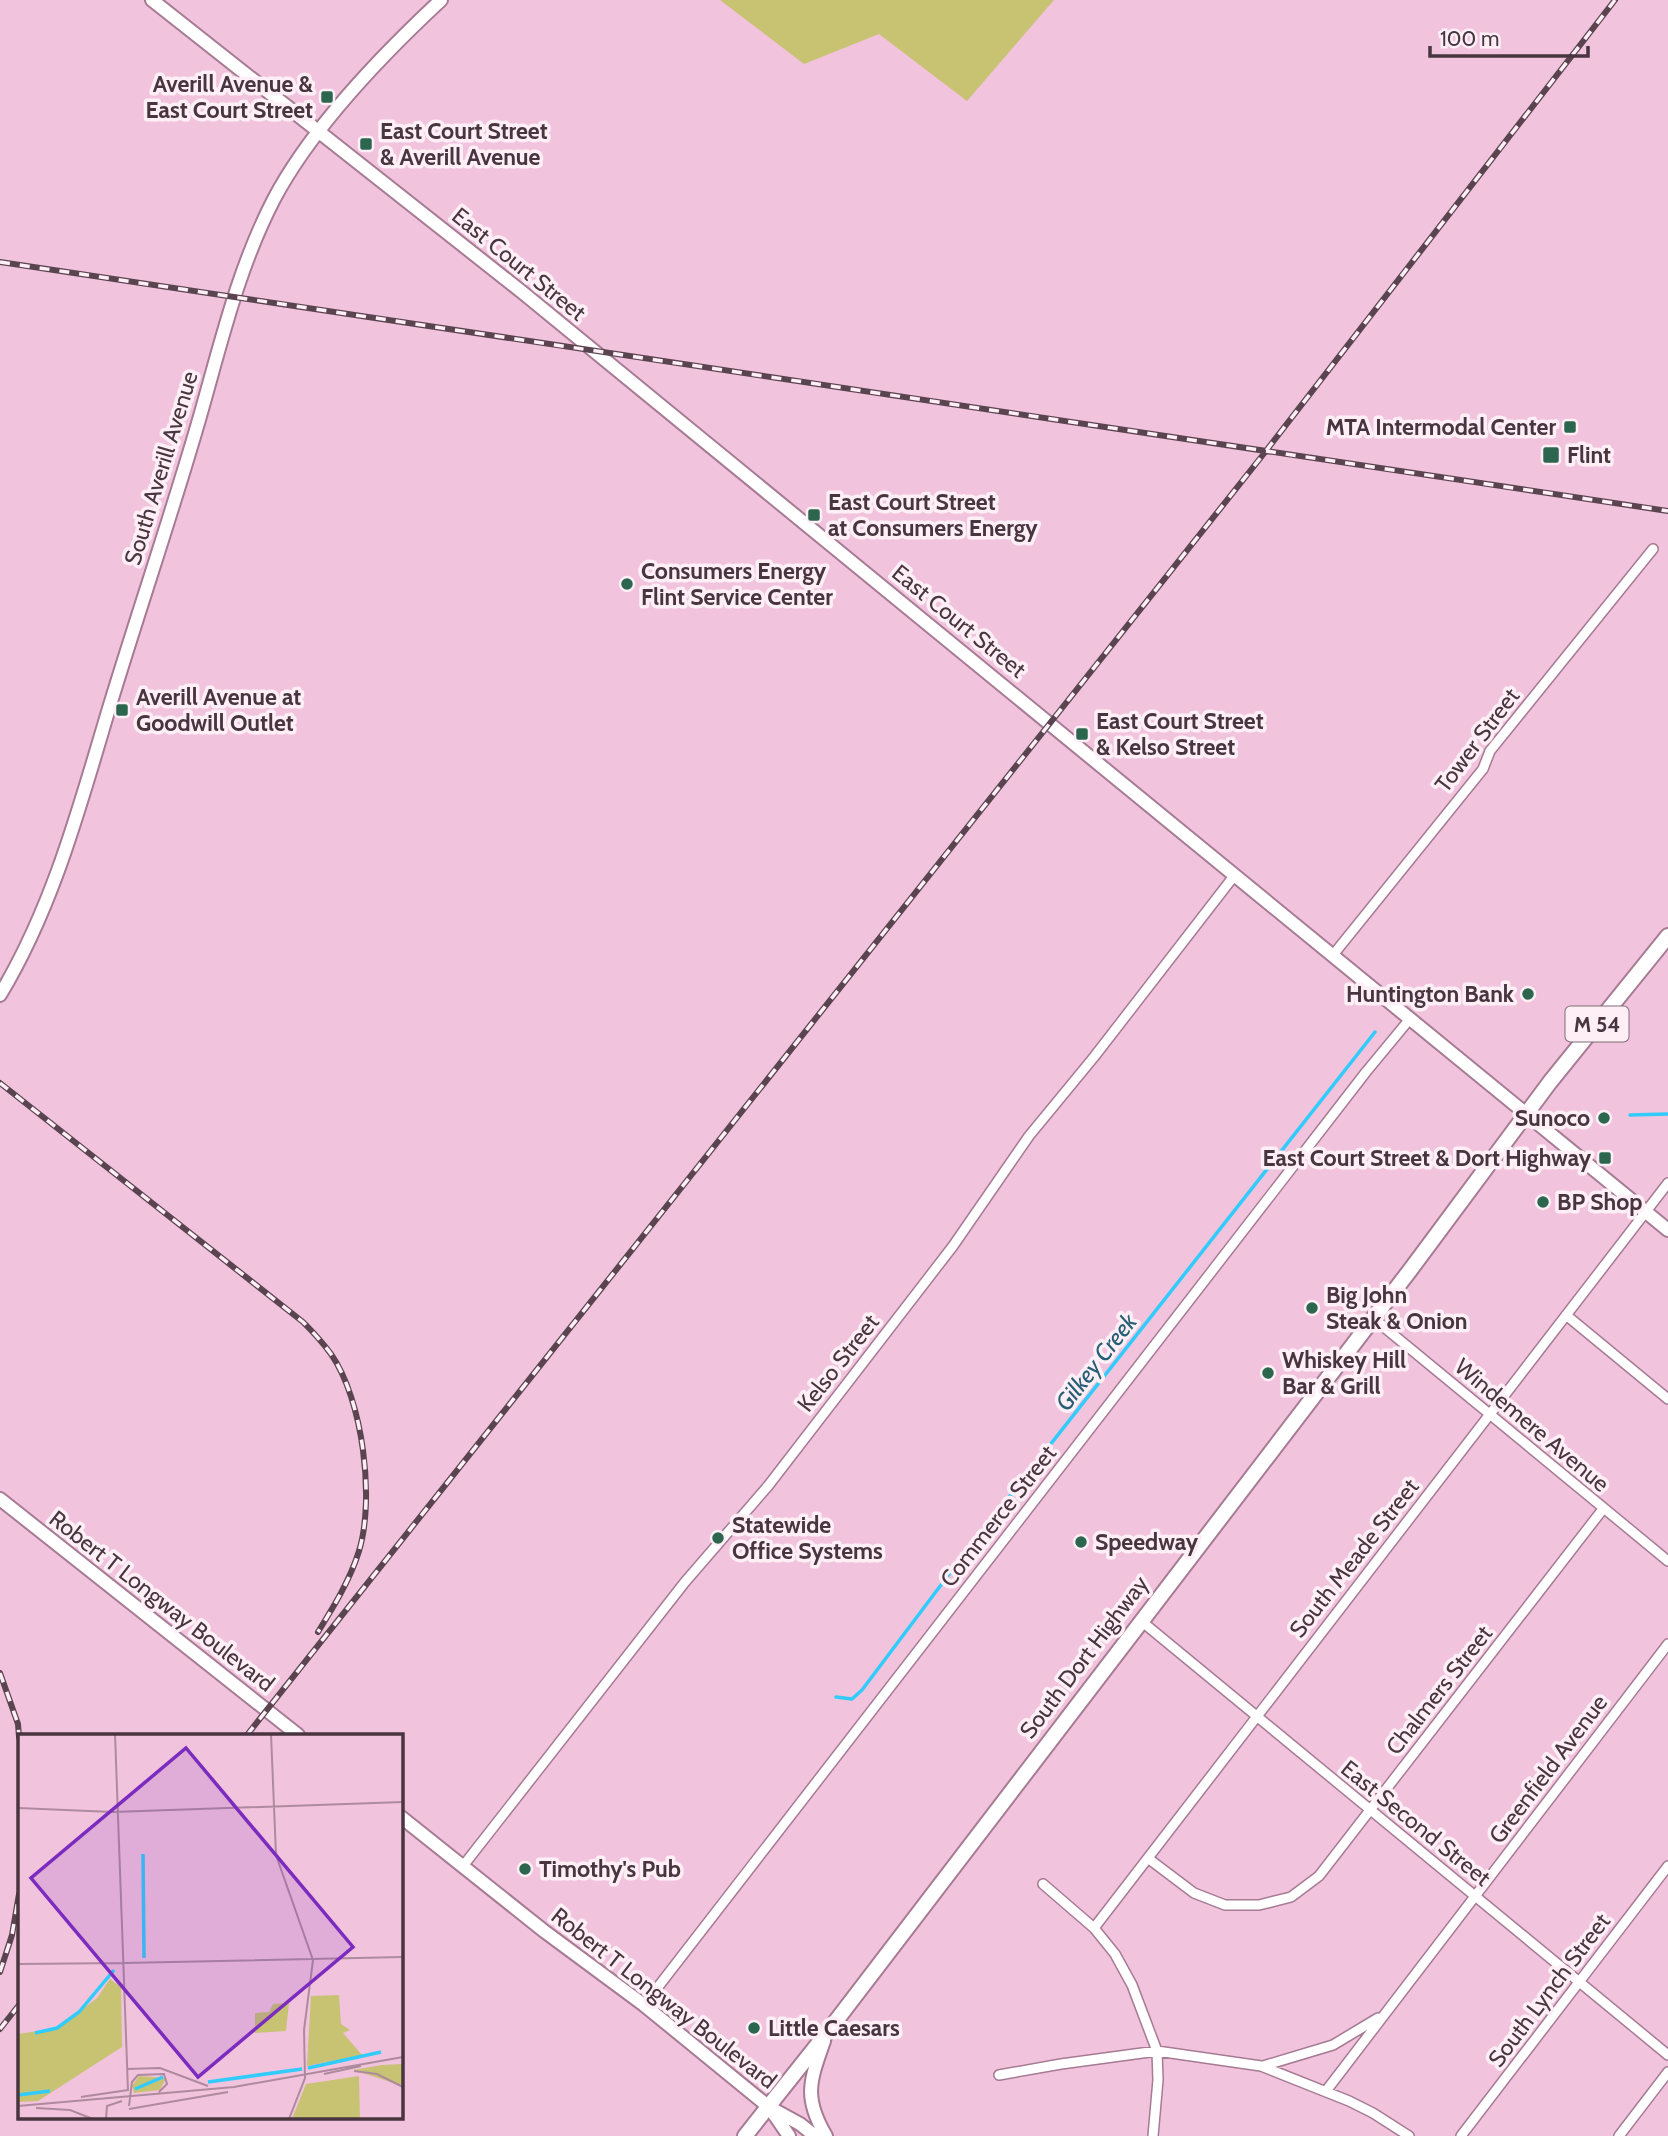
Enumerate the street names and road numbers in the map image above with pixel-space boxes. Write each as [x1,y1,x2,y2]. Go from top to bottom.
street label: East Court Street [446,201,592,327]
street label: South Averill Avenue [118,368,204,568]
street label: East Court Street [886,558,1032,684]
street label: Tower Street [1429,682,1525,797]
road number: M 54 [1566,1006,1628,1042]
street label: Kelso Street [791,1309,885,1417]
street label: Windemere Avenue [1449,1352,1615,1498]
street label: Commerce Street [934,1439,1062,1592]
street label: South Meade Street [1283,1473,1425,1643]
street label: Robert T Longway Boulevard [44,1504,280,1698]
street label: South Dort Highway [1014,1570,1155,1744]
street label: Chalmers Street [1380,1620,1498,1760]
street label: Greenfield Avenue [1483,1689,1613,1849]
street label: East Second Street [1336,1754,1497,1892]
street label: Robert T Longway Boulevard [546,1901,782,2095]
street label: South Lynch Street [1482,1908,1616,2072]

